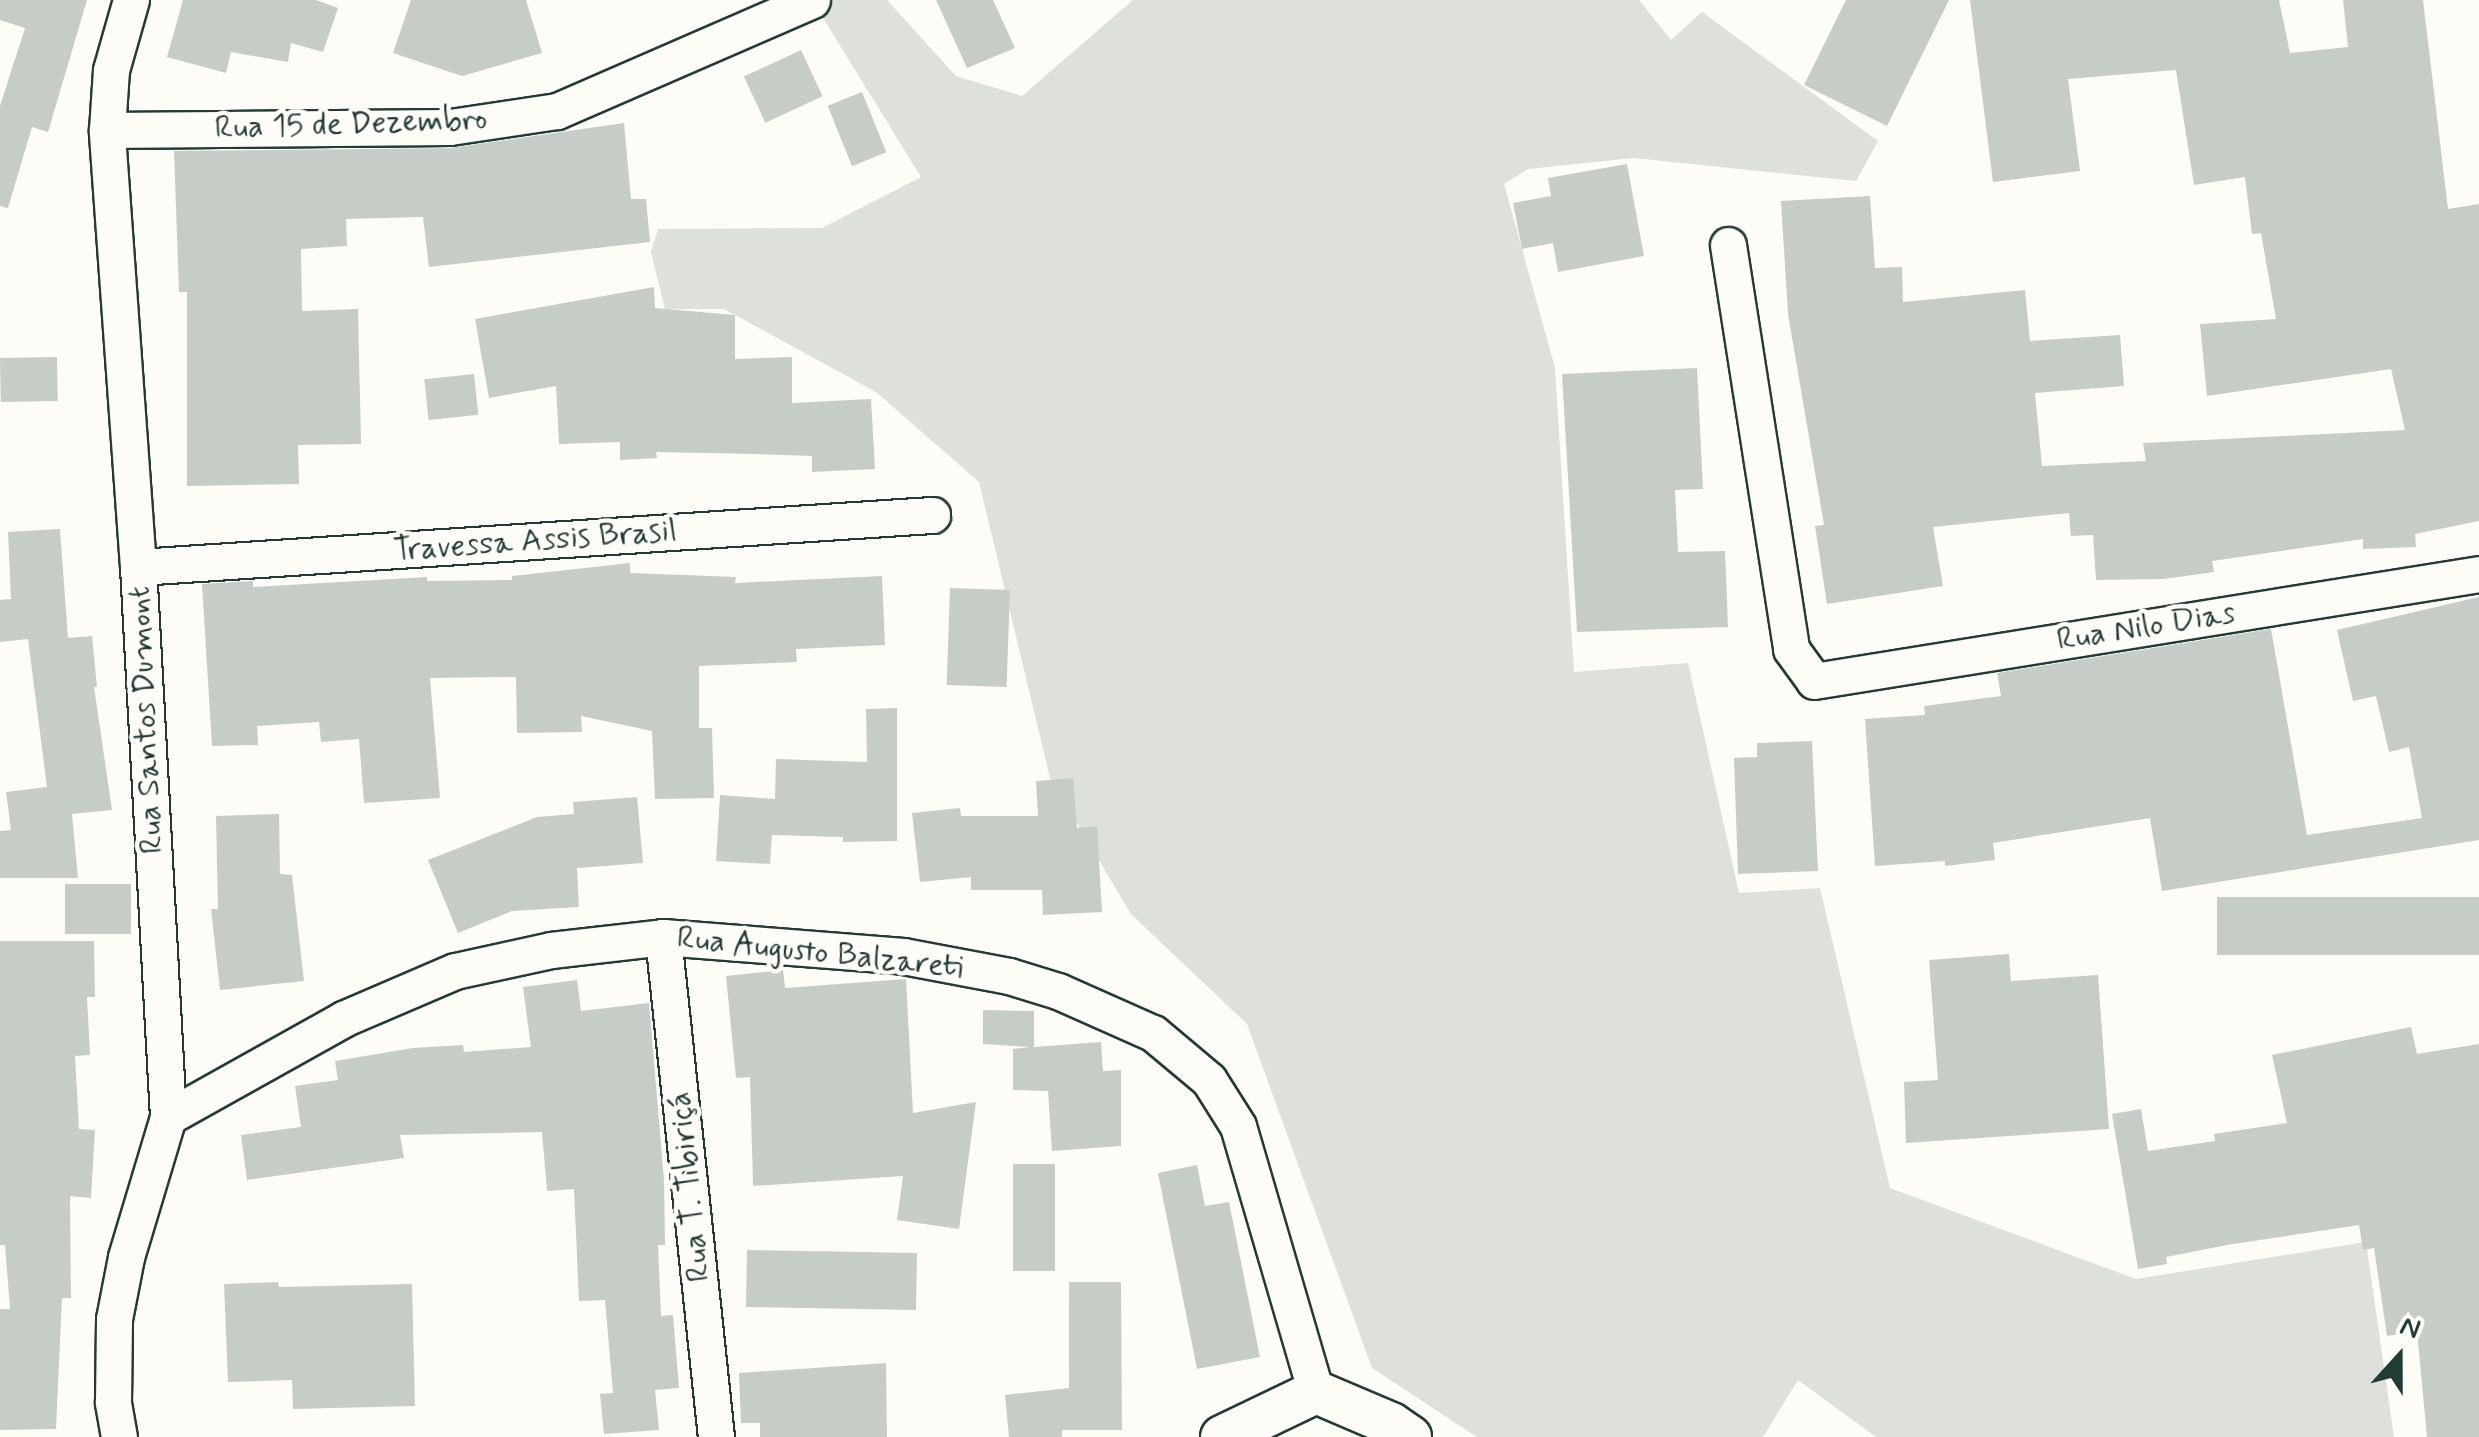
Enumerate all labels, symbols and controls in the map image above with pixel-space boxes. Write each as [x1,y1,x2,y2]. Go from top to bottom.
street label: Rua 15 de Dezembro [210,100,492,148]
street label: Travessa Assis Brasil [392,512,678,570]
street label: Rua Santos Dumont [119,578,173,862]
street label: Rua Nilo Dias [2057,594,2235,660]
street label: Rua Augusto Balzareti [675,919,965,987]
street label: Rua T. Tibiriçá [661,1090,719,1284]
north arrow [2349,1307,2449,1407]
text: N [2395,1308,2425,1349]

